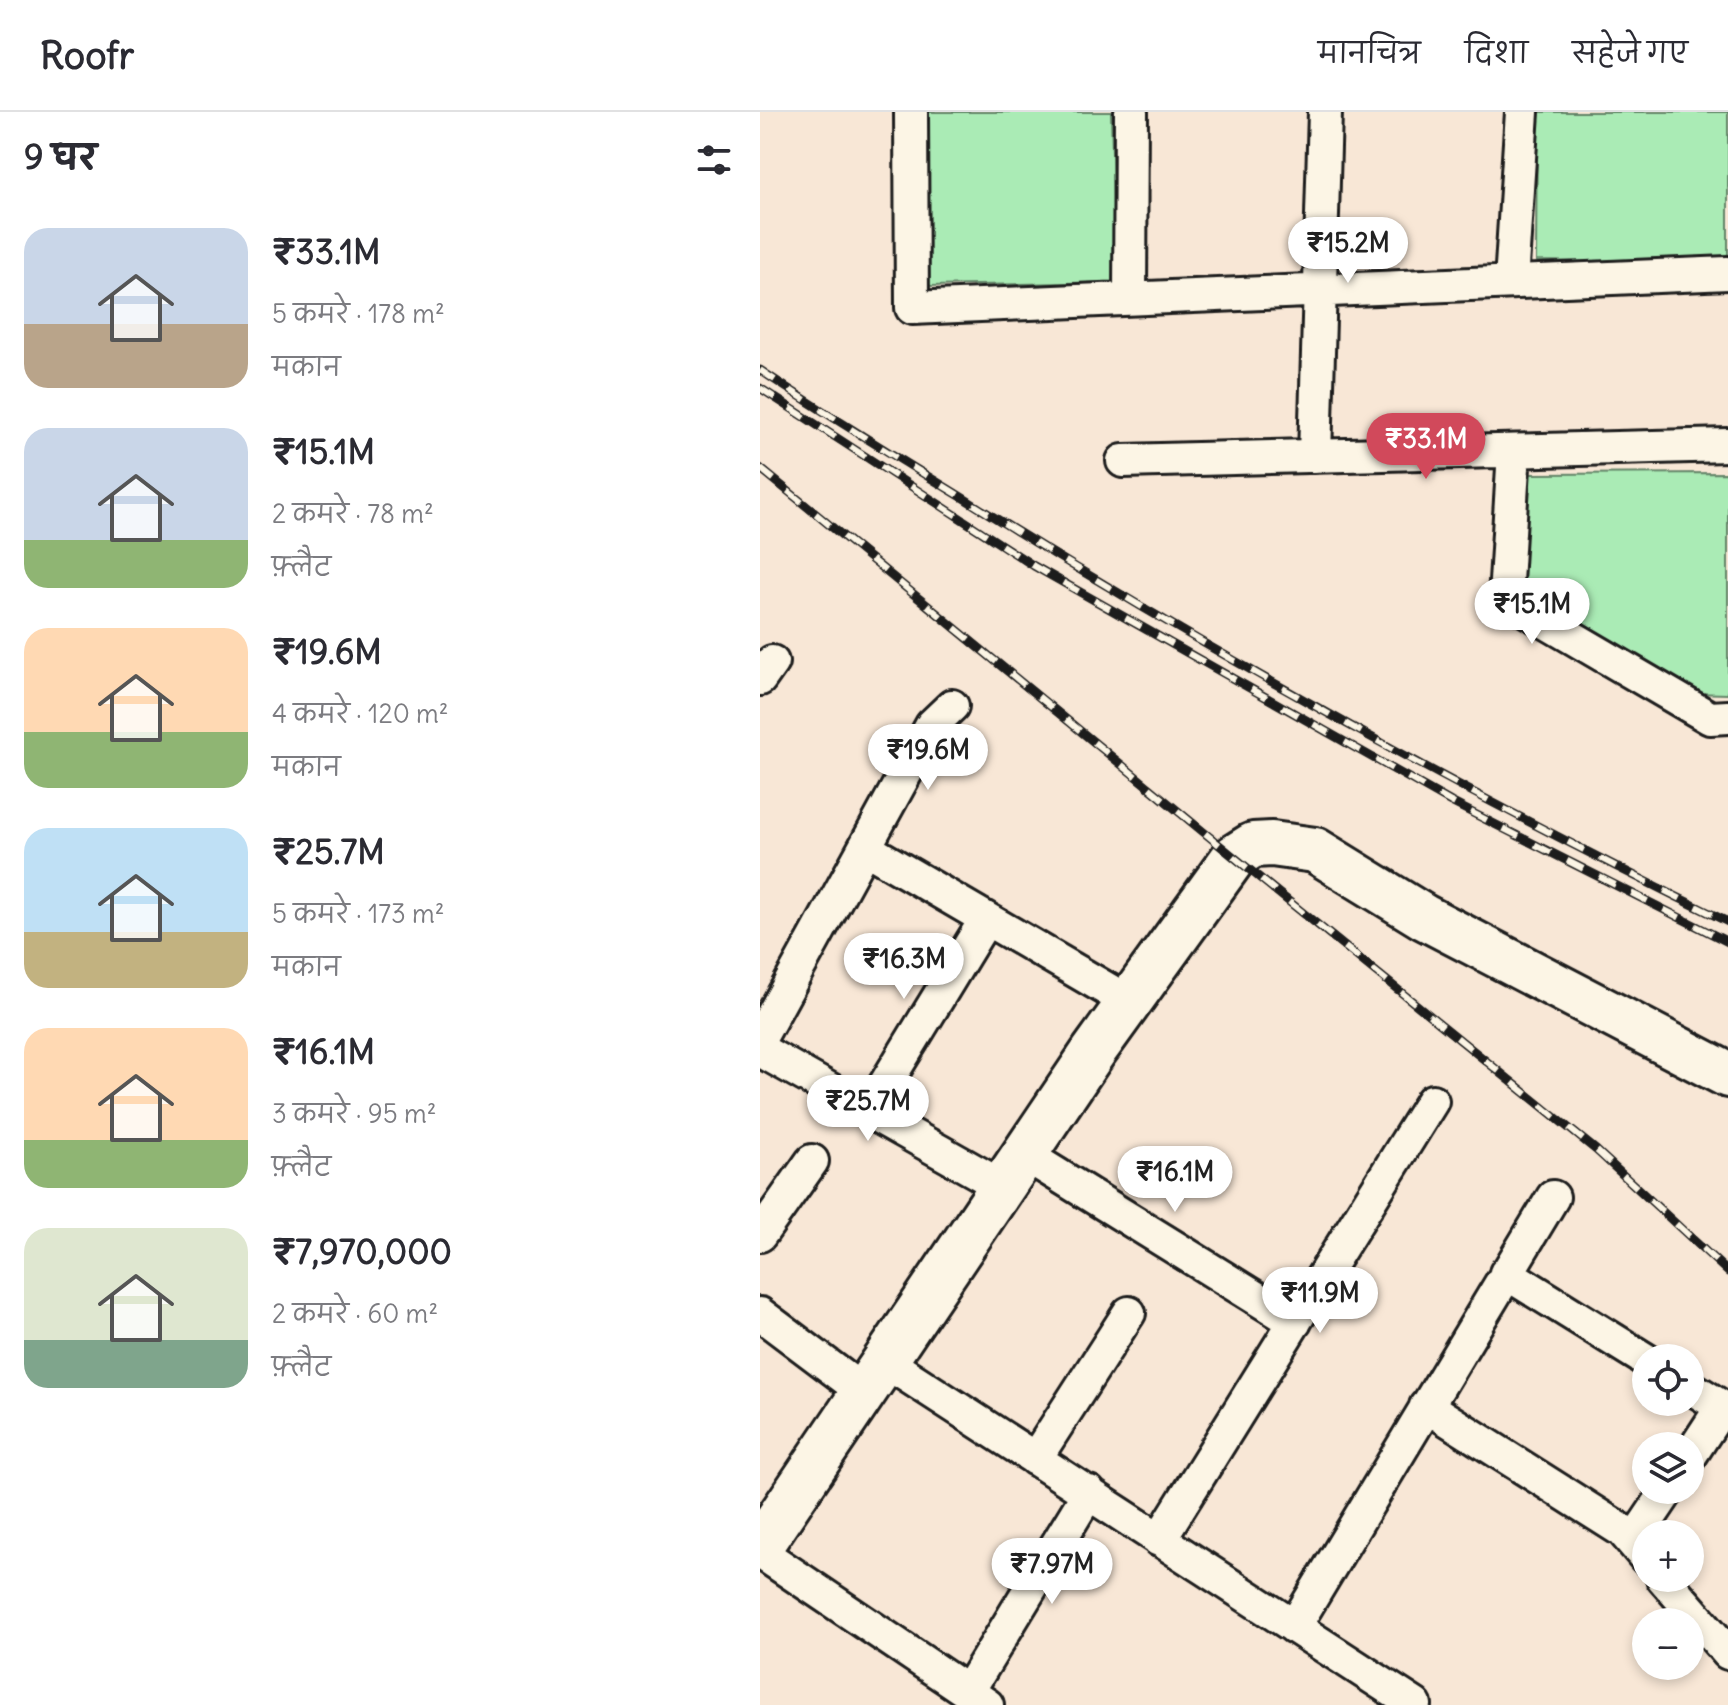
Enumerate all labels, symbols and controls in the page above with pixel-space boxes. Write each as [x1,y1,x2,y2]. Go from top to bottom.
text: Roofr [40,32,134,79]
text: मानचित्र [1318,35,1421,71]
text: दिशा [1465,35,1528,71]
text: सहेजे गए [1572,35,1688,71]
text: 9 घर [24,135,97,178]
icon: filters [692,138,736,182]
pin: ₹15.2M [1283,217,1413,285]
text: ₹15.2M [1306,226,1390,259]
text: ₹33.1M [272,230,381,273]
icon: home [88,260,184,356]
text: 5 कमरे · 178 m² [272,297,445,330]
text: मकान [272,350,341,383]
pin: ₹33.1M [1361,413,1491,481]
text: ₹33.1M [1384,422,1468,455]
text: ₹15.1M [272,430,375,473]
icon: home [88,460,184,556]
text: 2 कमरे · 78 m² [272,497,434,530]
text: फ़्लैट [272,550,331,583]
pin: ₹15.1M [1467,578,1597,646]
text: ₹15.1M [1493,587,1571,620]
text: ₹19.6M [272,630,382,673]
icon: home [88,660,184,756]
text: 4 कमरे · 120 m² [272,697,448,730]
pin: ₹19.6M [863,724,993,792]
text: ₹19.6M [886,733,970,766]
text: मकान [272,750,341,783]
text: ₹25.7M [272,830,385,873]
icon: home [88,860,184,956]
text: 5 कमरे · 173 m² [272,897,445,930]
pin: ₹16.3M [839,933,969,1001]
text: ₹16.3M [862,942,946,975]
text: मकान [272,950,341,983]
text: ₹16.1M [272,1030,375,1073]
icon: home [88,1060,184,1156]
pin: ₹25.7M [803,1075,933,1143]
text: ₹25.7M [825,1084,911,1117]
text: 3 कमरे · 95 m² [272,1097,436,1130]
pin: ₹16.1M [1110,1146,1240,1214]
text: फ़्लैट [272,1150,331,1183]
text: ₹16.1M [1136,1155,1214,1188]
text: ₹7,970,000 [272,1230,452,1273]
icon: home [88,1260,184,1356]
pin: ₹11.9M [1255,1267,1385,1335]
text: ₹11.9M [1280,1276,1360,1309]
text: 2 कमरे · 60 m² [272,1297,438,1330]
map controls [1632,1344,1704,1680]
button: locate [1632,1344,1704,1416]
text: फ़्लैट [272,1350,331,1383]
button: layers [1632,1432,1704,1504]
button: + [1632,1520,1704,1592]
pin: ₹7.97M [987,1538,1117,1606]
text: ₹7.97M [1010,1547,1094,1580]
button: − [1632,1608,1704,1680]

